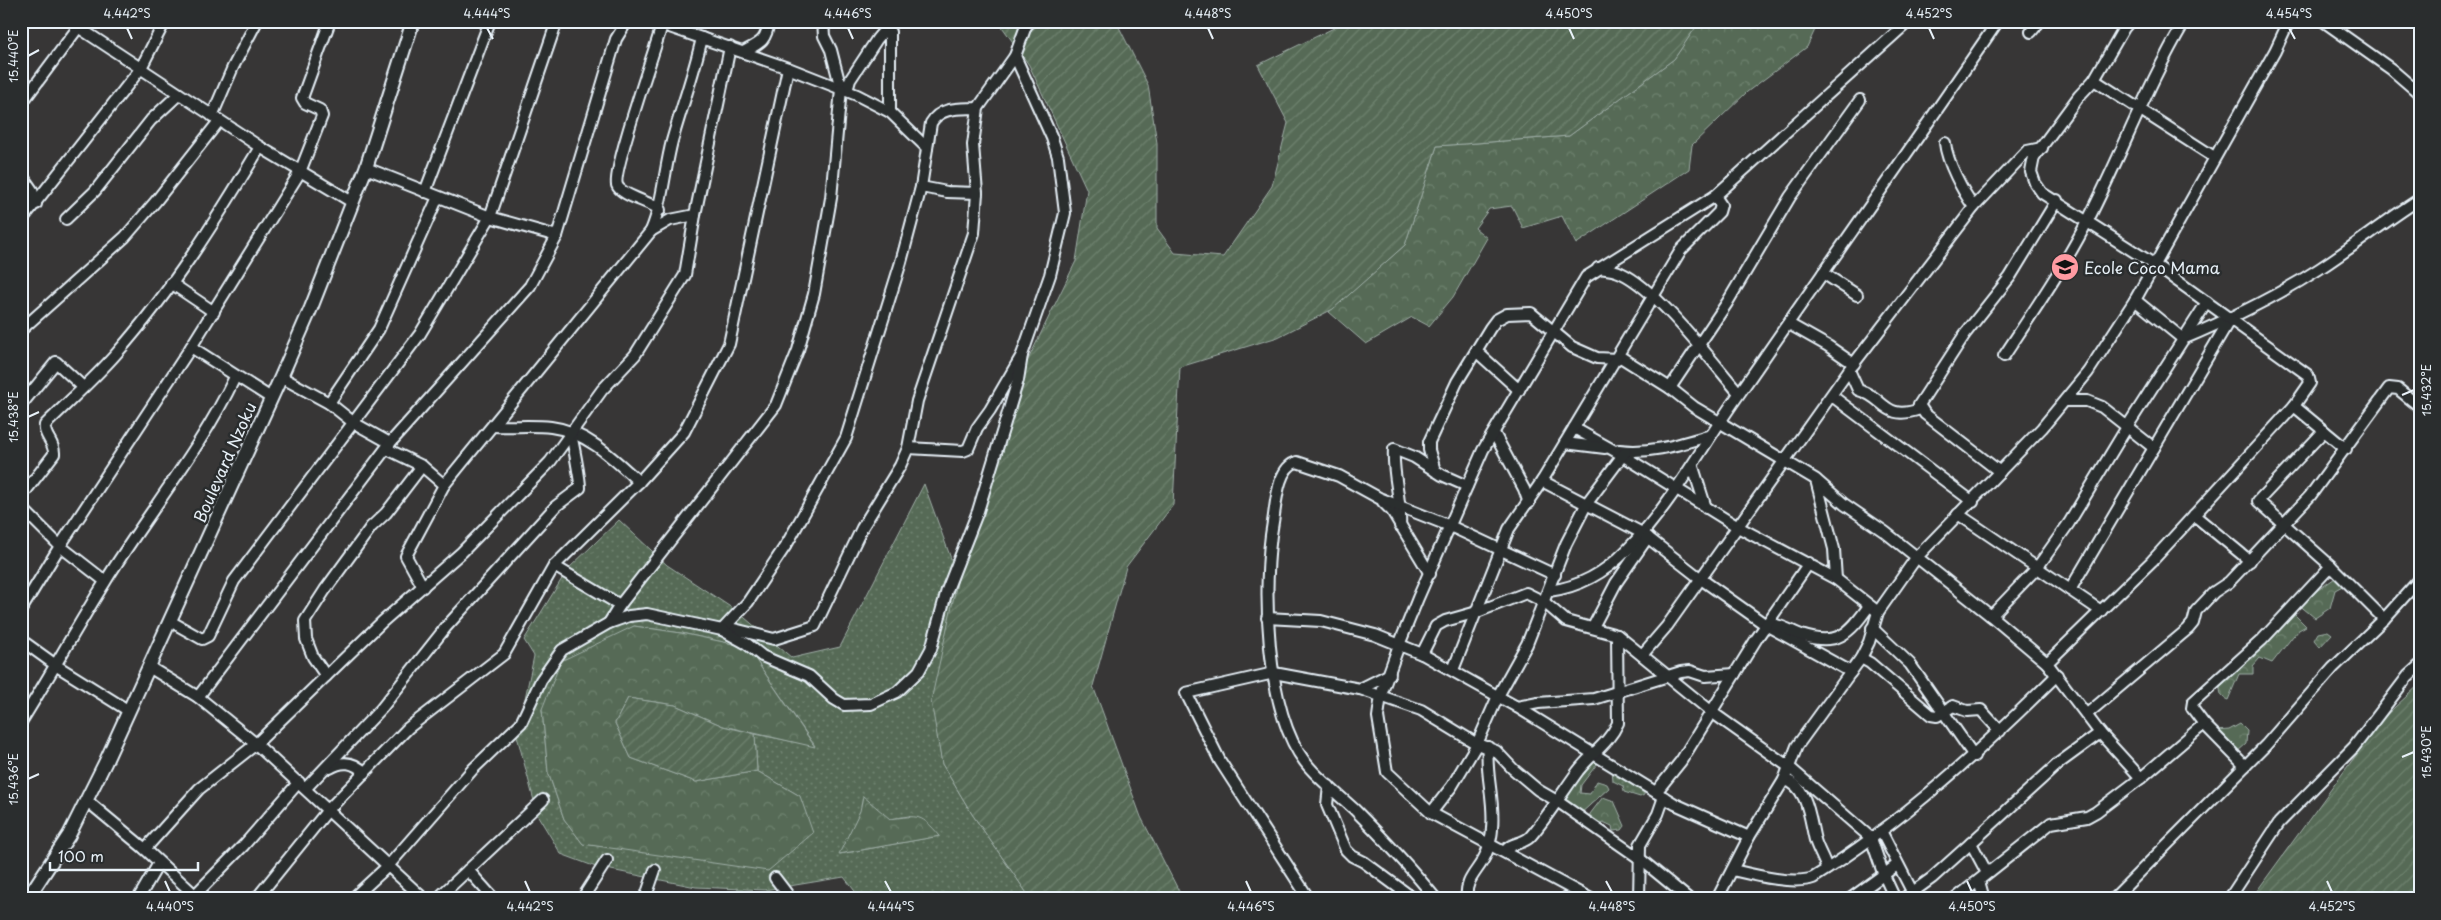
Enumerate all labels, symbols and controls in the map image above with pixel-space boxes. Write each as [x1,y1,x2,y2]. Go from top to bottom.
text: 4.442°S [103,4,151,22]
text: 4.444°S [463,4,511,22]
text: 4.446°S [824,4,872,22]
text: 4.448°S [1185,4,1231,22]
text: 4.450°S [1545,4,1593,22]
text: 4.452°S [1906,4,1952,22]
text: 4.454°S [2266,4,2312,22]
text: 15.440°E [4,29,22,83]
school or university icon: Ecole Coco Mama [2050,252,2080,282]
place label: Ecole Coco Mama [2084,255,2220,279]
text: 15.432°E [2417,364,2435,416]
text: 15.438°E [4,391,22,443]
street label: Boulevard Nzoku [187,398,261,526]
text: 15.430°E [2417,726,2435,778]
text: 15.436°E [4,753,22,805]
scale bar [50,840,198,872]
text: 100 m [58,844,104,867]
text: 4.440°S [146,897,194,915]
text: 4.442°S [506,897,554,915]
text: 4.444°S [867,897,915,915]
text: 4.446°S [1227,897,1275,915]
text: 4.448°S [1589,897,1635,915]
text: 4.450°S [1948,897,1996,915]
text: 4.452°S [2309,897,2355,915]

